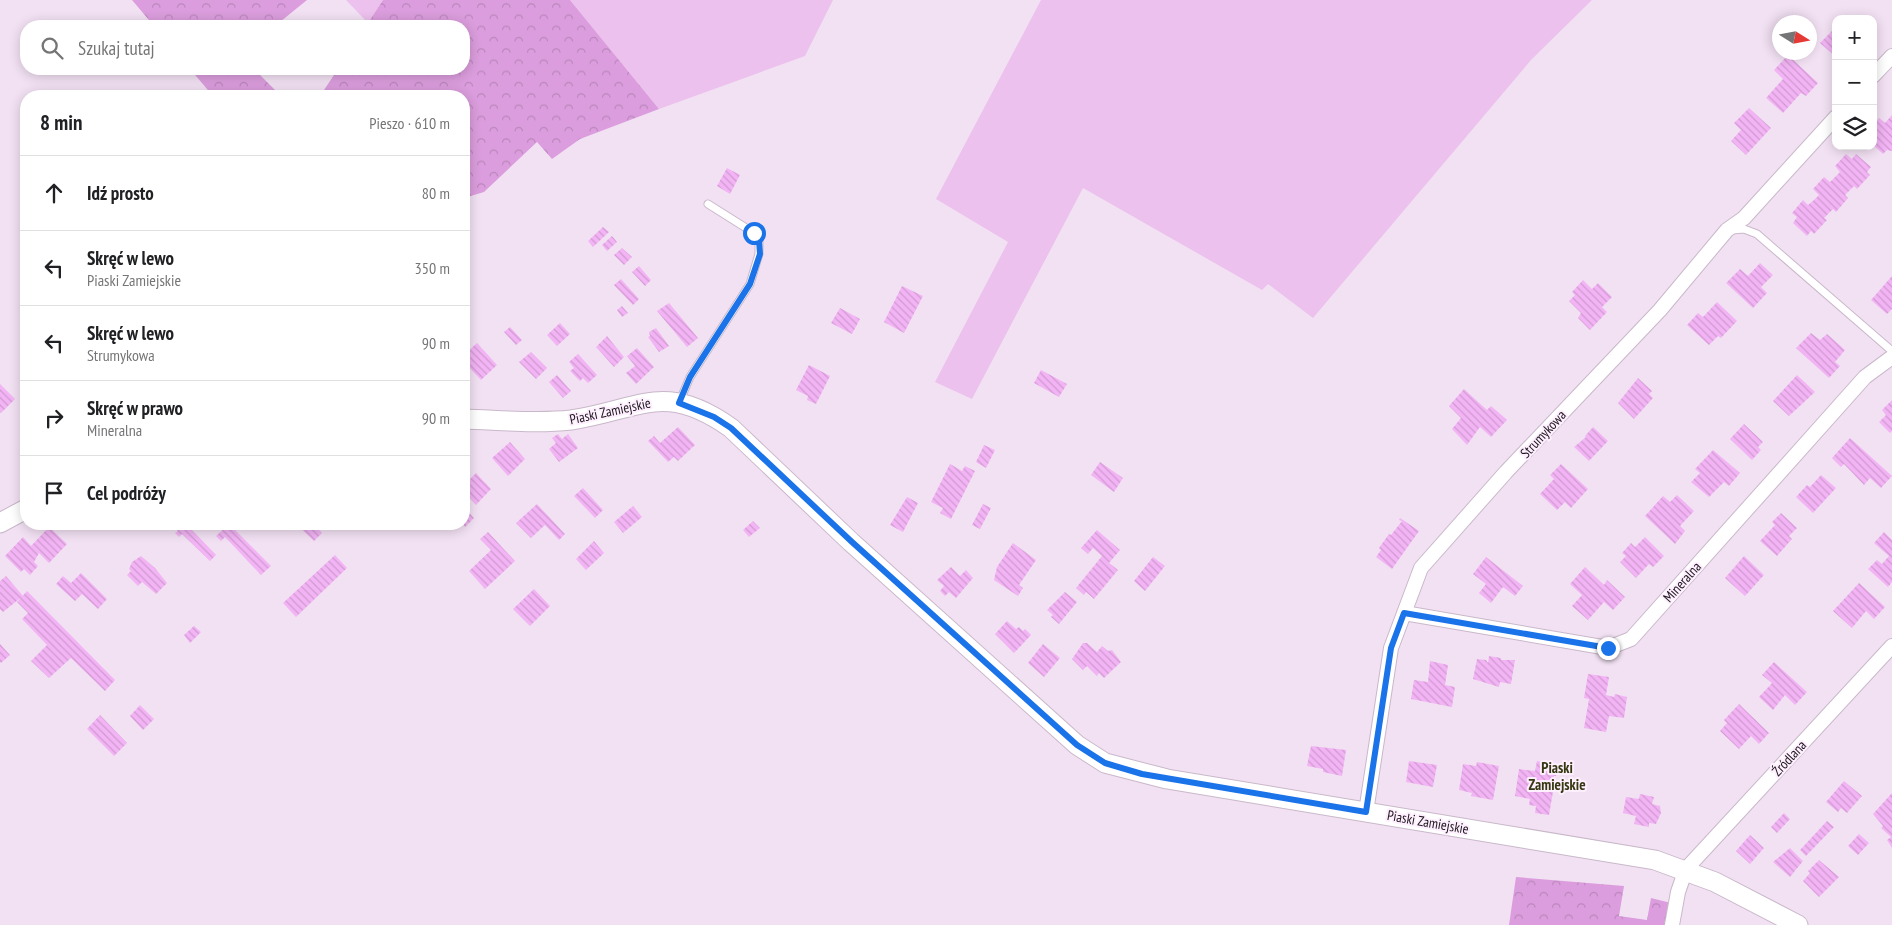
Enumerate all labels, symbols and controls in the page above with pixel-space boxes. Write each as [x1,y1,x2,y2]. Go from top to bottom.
north arrow [1772,15,1817,60]
map controls [1832,15,1877,150]
button: + [1832,15,1877,60]
search box [20,20,470,75]
icon: search [38,34,66,62]
text: Szukaj tutaj [78,36,155,60]
button: − [1832,60,1877,105]
button: layers [1832,105,1877,150]
text: 8 min [40,109,82,136]
text: Pieszo · 610 m [369,113,450,133]
icon: ahead [40,179,68,207]
text: Idź prosto [87,181,154,205]
text: 80 m [422,183,450,203]
route start [743,222,766,245]
text: Skręć w lewo [87,246,174,270]
icon: left [40,254,68,282]
text: 350 m [415,258,450,278]
text: Piaski Zamiejskie [87,270,181,290]
text: Skręć w lewo [87,321,174,345]
icon: left [40,329,68,357]
text: 90 m [422,333,450,353]
text: Strumykowa [87,345,155,365]
street label: Piaski Zamiejskie [568,394,652,428]
text: Skręć w prawo [87,396,183,420]
icon: right [40,404,68,432]
street label: Strumykowa [1516,406,1570,462]
text: 90 m [422,408,450,428]
text: Mineralna [87,420,142,440]
icon: arrive [40,479,68,507]
text: Cel podróży [87,481,166,505]
street label: Mineralna [1659,558,1705,606]
route end [1597,637,1620,660]
street label: Źródlana [1768,736,1810,780]
district label: Piaski Zamiejskie [1528,758,1586,794]
street label: Piaski Zamiejskie [1386,806,1470,838]

